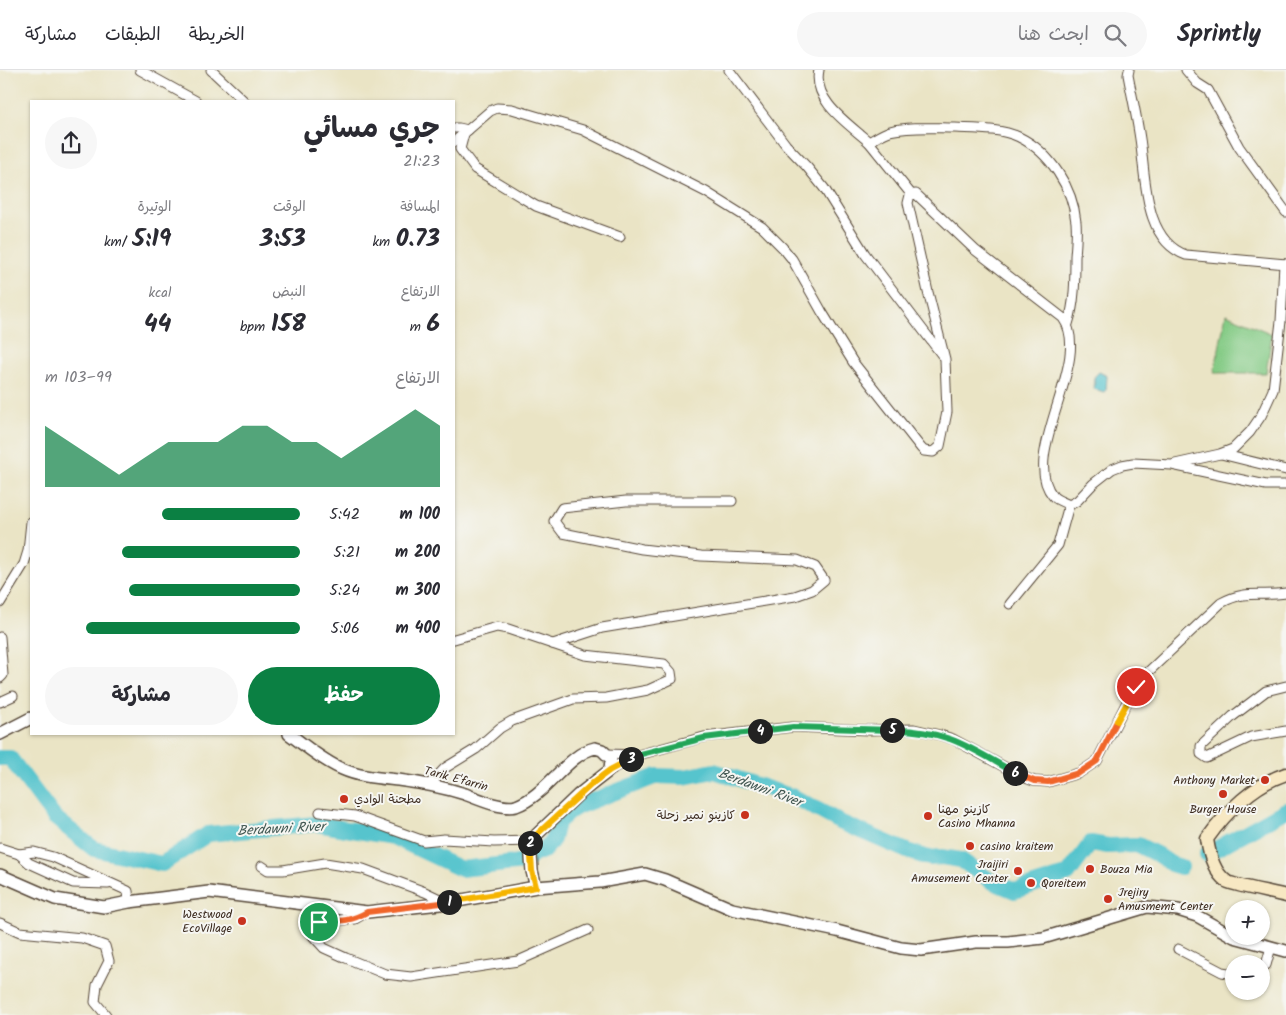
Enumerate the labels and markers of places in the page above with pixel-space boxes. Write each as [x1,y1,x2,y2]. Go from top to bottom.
pin [1115,666,1157,708]
pin: 4 [748,718,772,744]
pin: 5 [880,718,904,742]
pin: 3 [618,746,644,772]
pin: 6 [1002,760,1028,786]
place label: Anthony Market [1173,771,1255,790]
marker: Anthony Market [1259,774,1271,786]
marker: Burger House [1217,788,1229,800]
place label: مطحنة الوادي [354,790,421,809]
marker: مطحنة الوادي [338,793,350,805]
place label: كازينو مهنا Casino Mhanna [938,800,1016,833]
place label: Burger House [1189,800,1257,819]
place label: كازينو نمير زحلة [657,806,735,825]
marker: كازينو نمير زحلة [739,809,751,821]
marker: كازينو مهنا Casino Mhanna [922,810,934,822]
pin: 2 [518,830,542,856]
place label: casino kraitem [980,837,1054,856]
marker: casino kraitem [964,840,976,852]
place label: Jraijiri Amusement Center [911,855,1009,888]
place label: Bouza Mia [1100,860,1153,879]
marker: Bouza Mia [1084,863,1096,875]
marker: Jraijiri Amusement Center [1012,865,1024,877]
place label: Qoreitem [1041,874,1086,893]
marker: Qoreitem [1025,877,1037,889]
place label: Jrejiry Amusmemt Center [1118,883,1214,916]
pin: 1 [436,890,462,914]
marker: Jrejiry Amusmemt Center [1102,893,1114,905]
pin [298,901,340,943]
place label: Westwood EcoVillage [182,905,233,938]
marker: Westwood EcoVillage [236,915,248,927]

